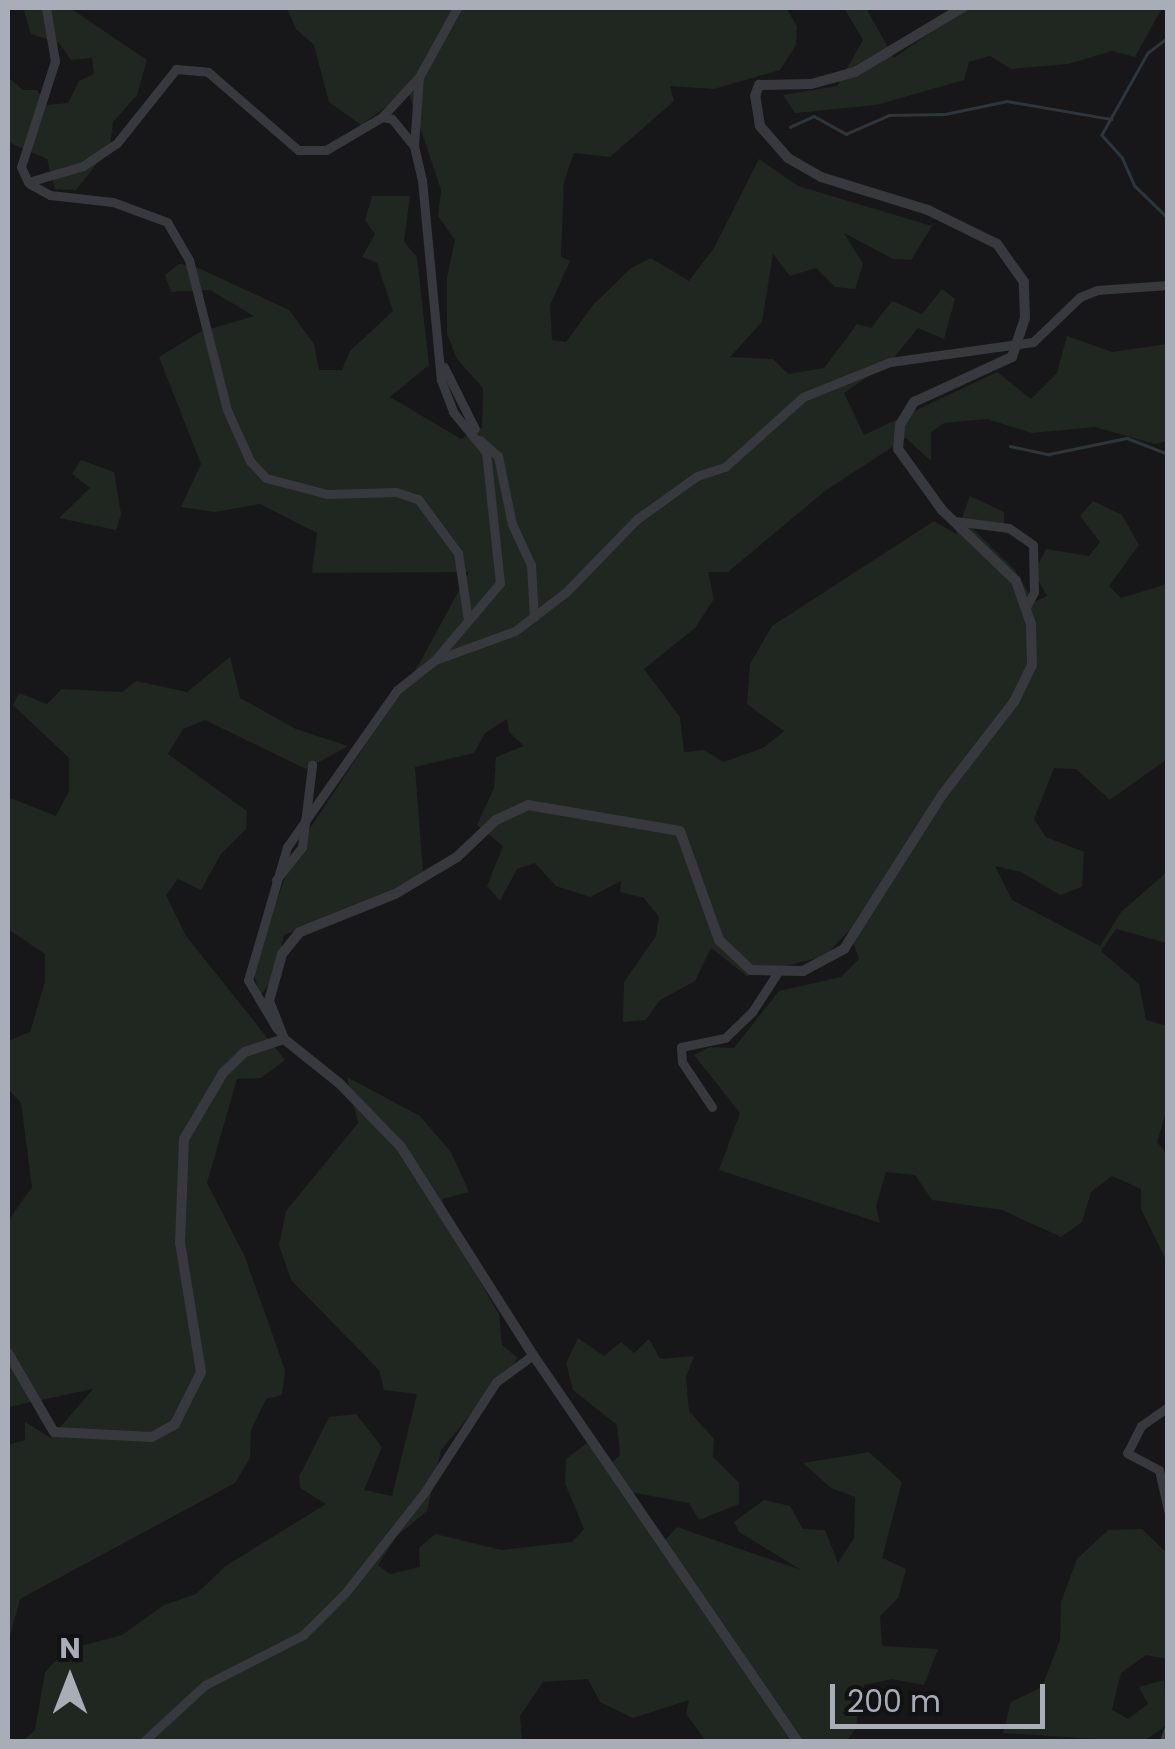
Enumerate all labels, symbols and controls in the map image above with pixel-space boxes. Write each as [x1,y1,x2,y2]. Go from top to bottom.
north arrow [20,1629,120,1729]
text: N [59,1629,81,1668]
scale bar [835,1664,1050,1726]
text: 200 m [847,1680,941,1723]

